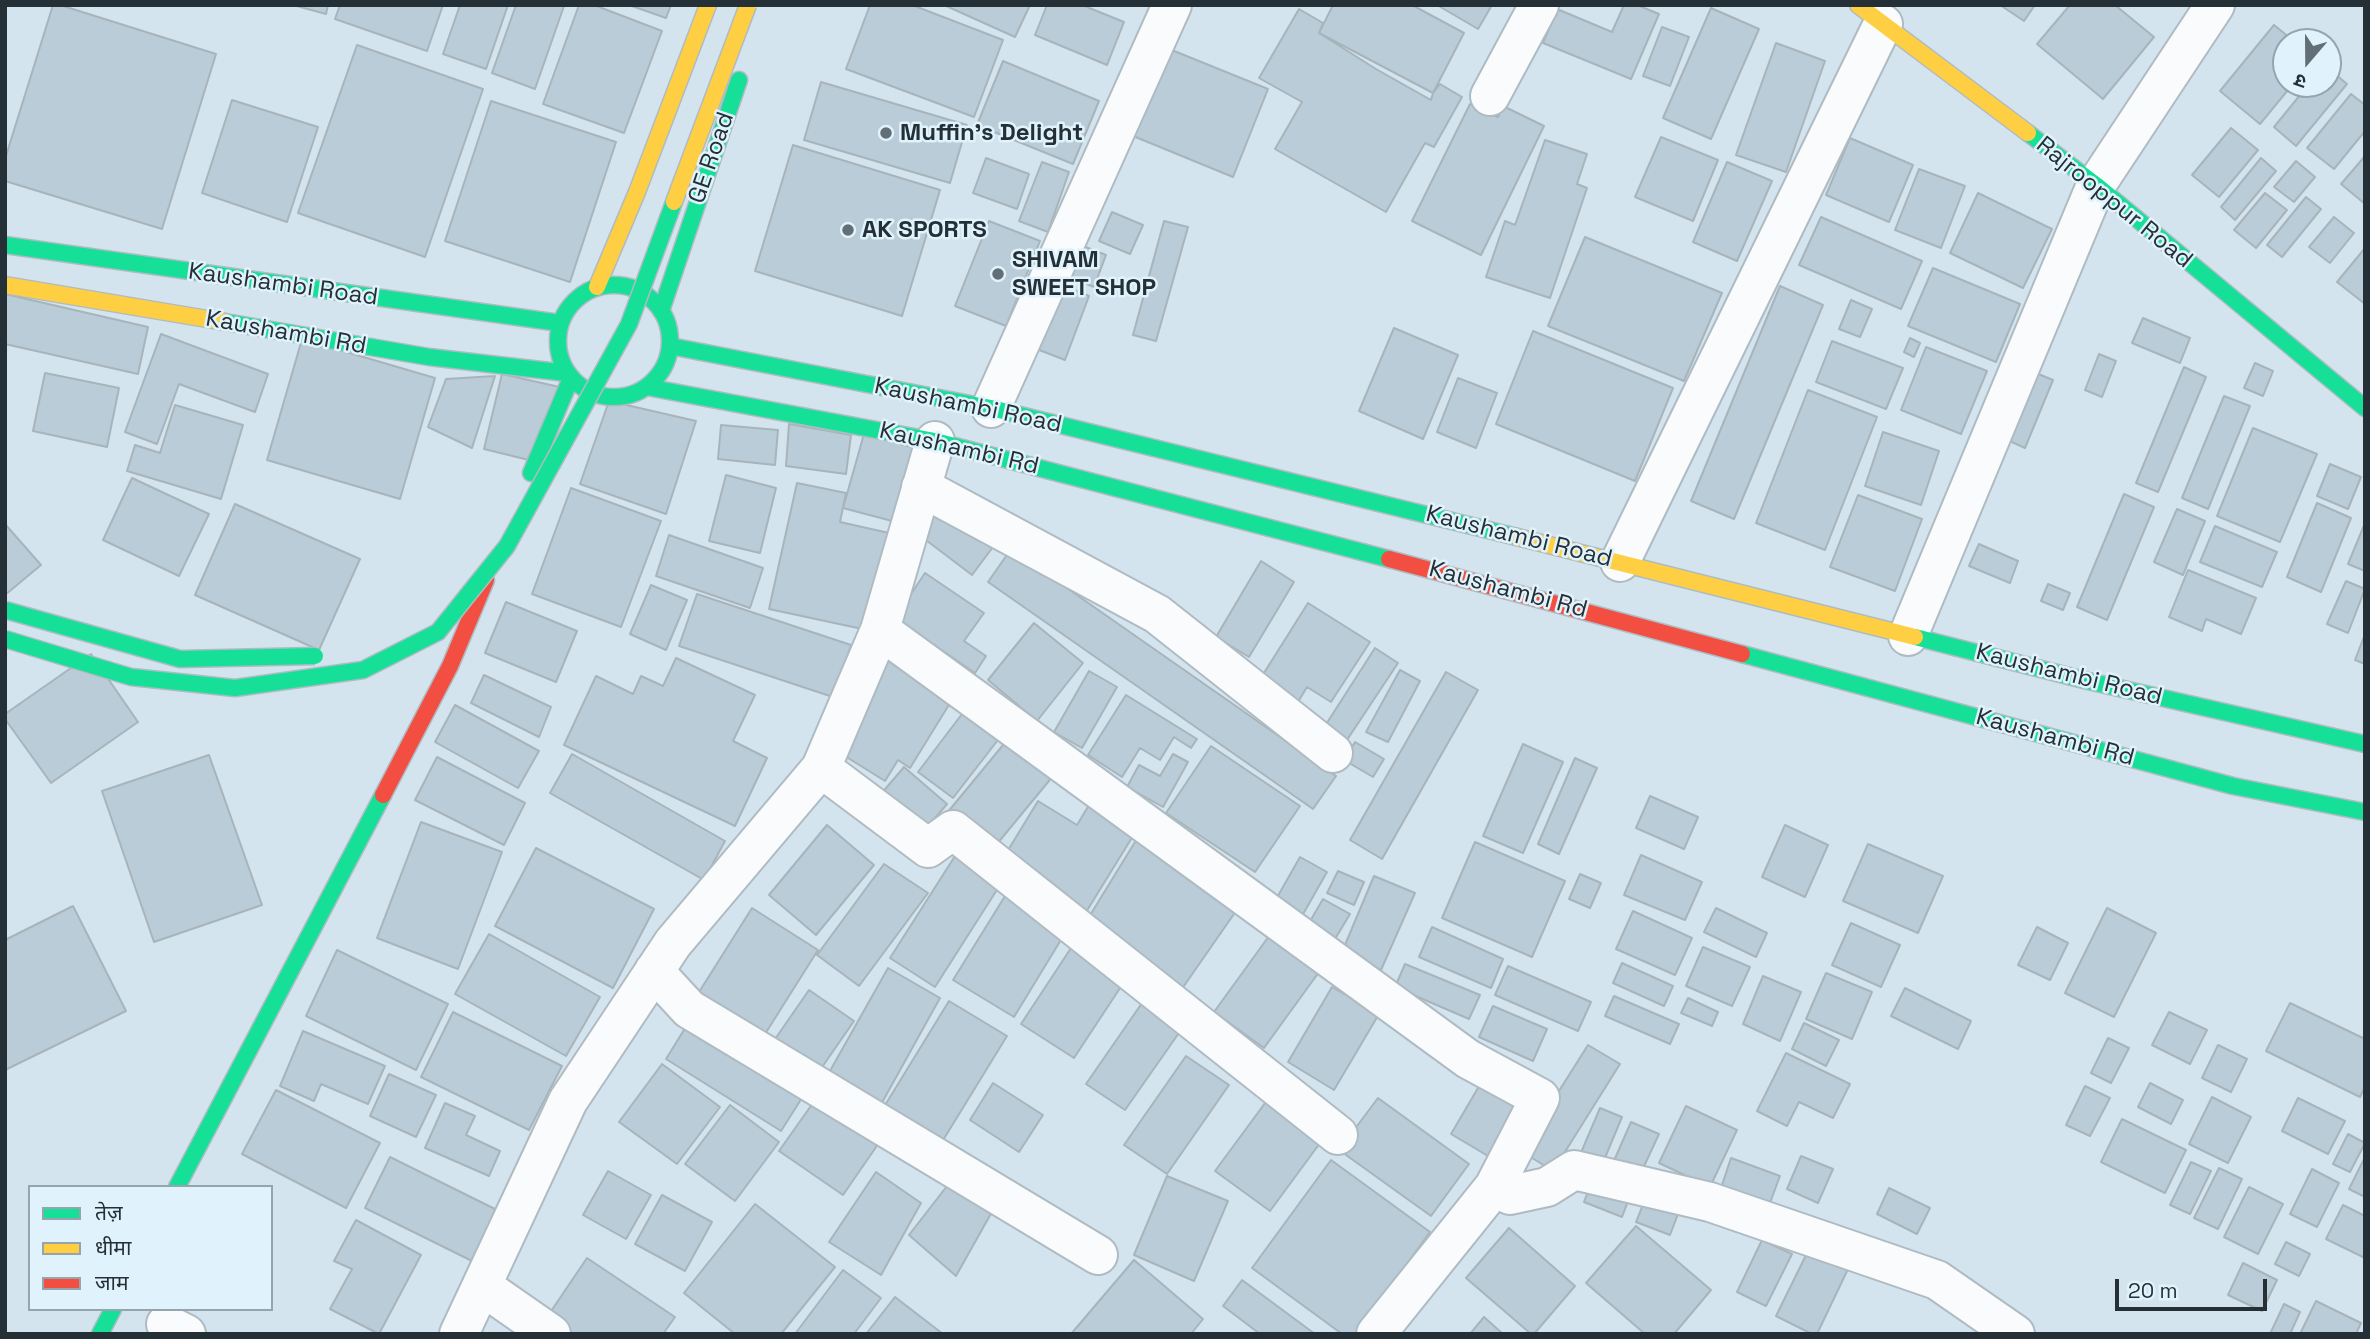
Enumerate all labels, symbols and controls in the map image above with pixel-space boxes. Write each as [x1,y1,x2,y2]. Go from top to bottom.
north arrow [2272,28,2342,98]
text: उ [2291,68,2310,95]
street label: GE Road [683,109,741,207]
place label: Muffin's Delight [900,119,1083,147]
marker: Muffin's Delight [878,125,894,141]
street label: Rajrooppur Road [2030,131,2198,275]
place label: AK SPORTS [862,216,987,244]
marker: AK SPORTS [840,222,856,238]
place label: SHIVAM SWEET SHOP [1012,246,1156,302]
street label: Kaushambi Road [186,257,380,313]
marker: SHIVAM SWEET SHOP [990,266,1006,282]
street label: Kaushambi Rd [203,305,369,361]
street label: Kaushambi Road [872,372,1064,440]
street label: Kaushambi Rd [876,417,1042,481]
street label: Kaushambi Road [1423,500,1615,574]
street label: Kaushambi Rd [1426,555,1590,625]
street label: Kaushambi Road [1973,638,2165,712]
street label: Kaushambi Rd [1973,703,2137,773]
legend [28,1185,273,1311]
text: तेज़ [95,1199,123,1226]
text: धीमा [95,1234,131,1261]
scale bar [2118,1266,2270,1310]
text: जाम [95,1269,129,1296]
text: 20 m [2128,1277,2178,1304]

